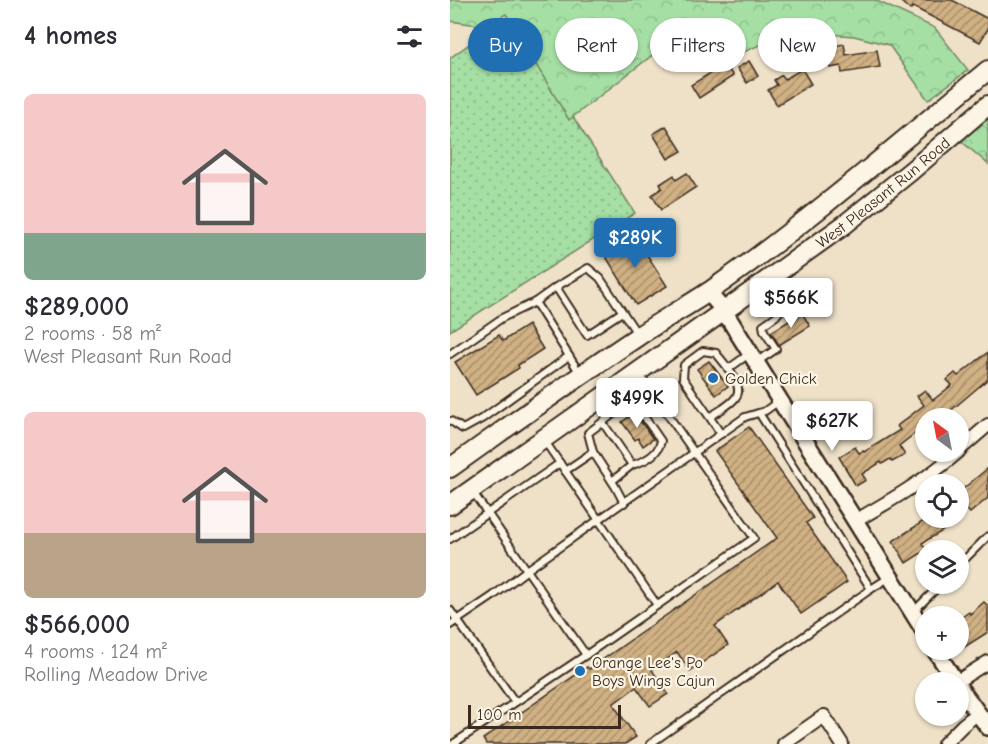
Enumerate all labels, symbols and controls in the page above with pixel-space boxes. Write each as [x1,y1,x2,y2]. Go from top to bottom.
chip: Buy [468,18,543,72]
chip: Rent [555,18,638,72]
chip: Filters [650,18,746,72]
chip: New [758,18,837,72]
icon: filters [393,20,426,53]
text: 4 homes [24,21,117,51]
icon: home [171,133,279,241]
street label: West Pleasant Run Road [813,134,954,252]
pin: $289K [593,218,677,269]
text: $289K [608,226,662,249]
pin: $566K [749,278,833,329]
text: $566K [764,286,818,309]
text: $289,000 [24,292,129,322]
text: 2 rooms · 58 m² [24,322,161,345]
text: West Pleasant Run Road [24,345,232,368]
place label: Golden Chick [725,370,817,388]
marker: Golden Chick [706,371,720,385]
pin: $499K [595,378,679,429]
text: $499K [610,386,664,409]
pin: $627K [790,401,874,452]
north arrow [915,408,969,462]
map controls [915,408,969,726]
text: $627K [806,409,858,432]
icon: home [171,451,279,559]
button: locate [915,474,969,528]
button: layers [915,540,969,594]
button: + [915,606,969,660]
text: $566,000 [24,610,130,640]
text: 4 rooms · 124 m² [24,640,167,663]
place label: Orange Lee's Po Boys Wings Cajun [592,654,715,690]
text: Rolling Meadow Drive [24,663,208,686]
marker: Orange Lee's Po Boys Wings Cajun [573,664,587,678]
button: − [915,672,969,726]
scale bar [468,702,621,730]
text: 100 m [477,706,521,724]

